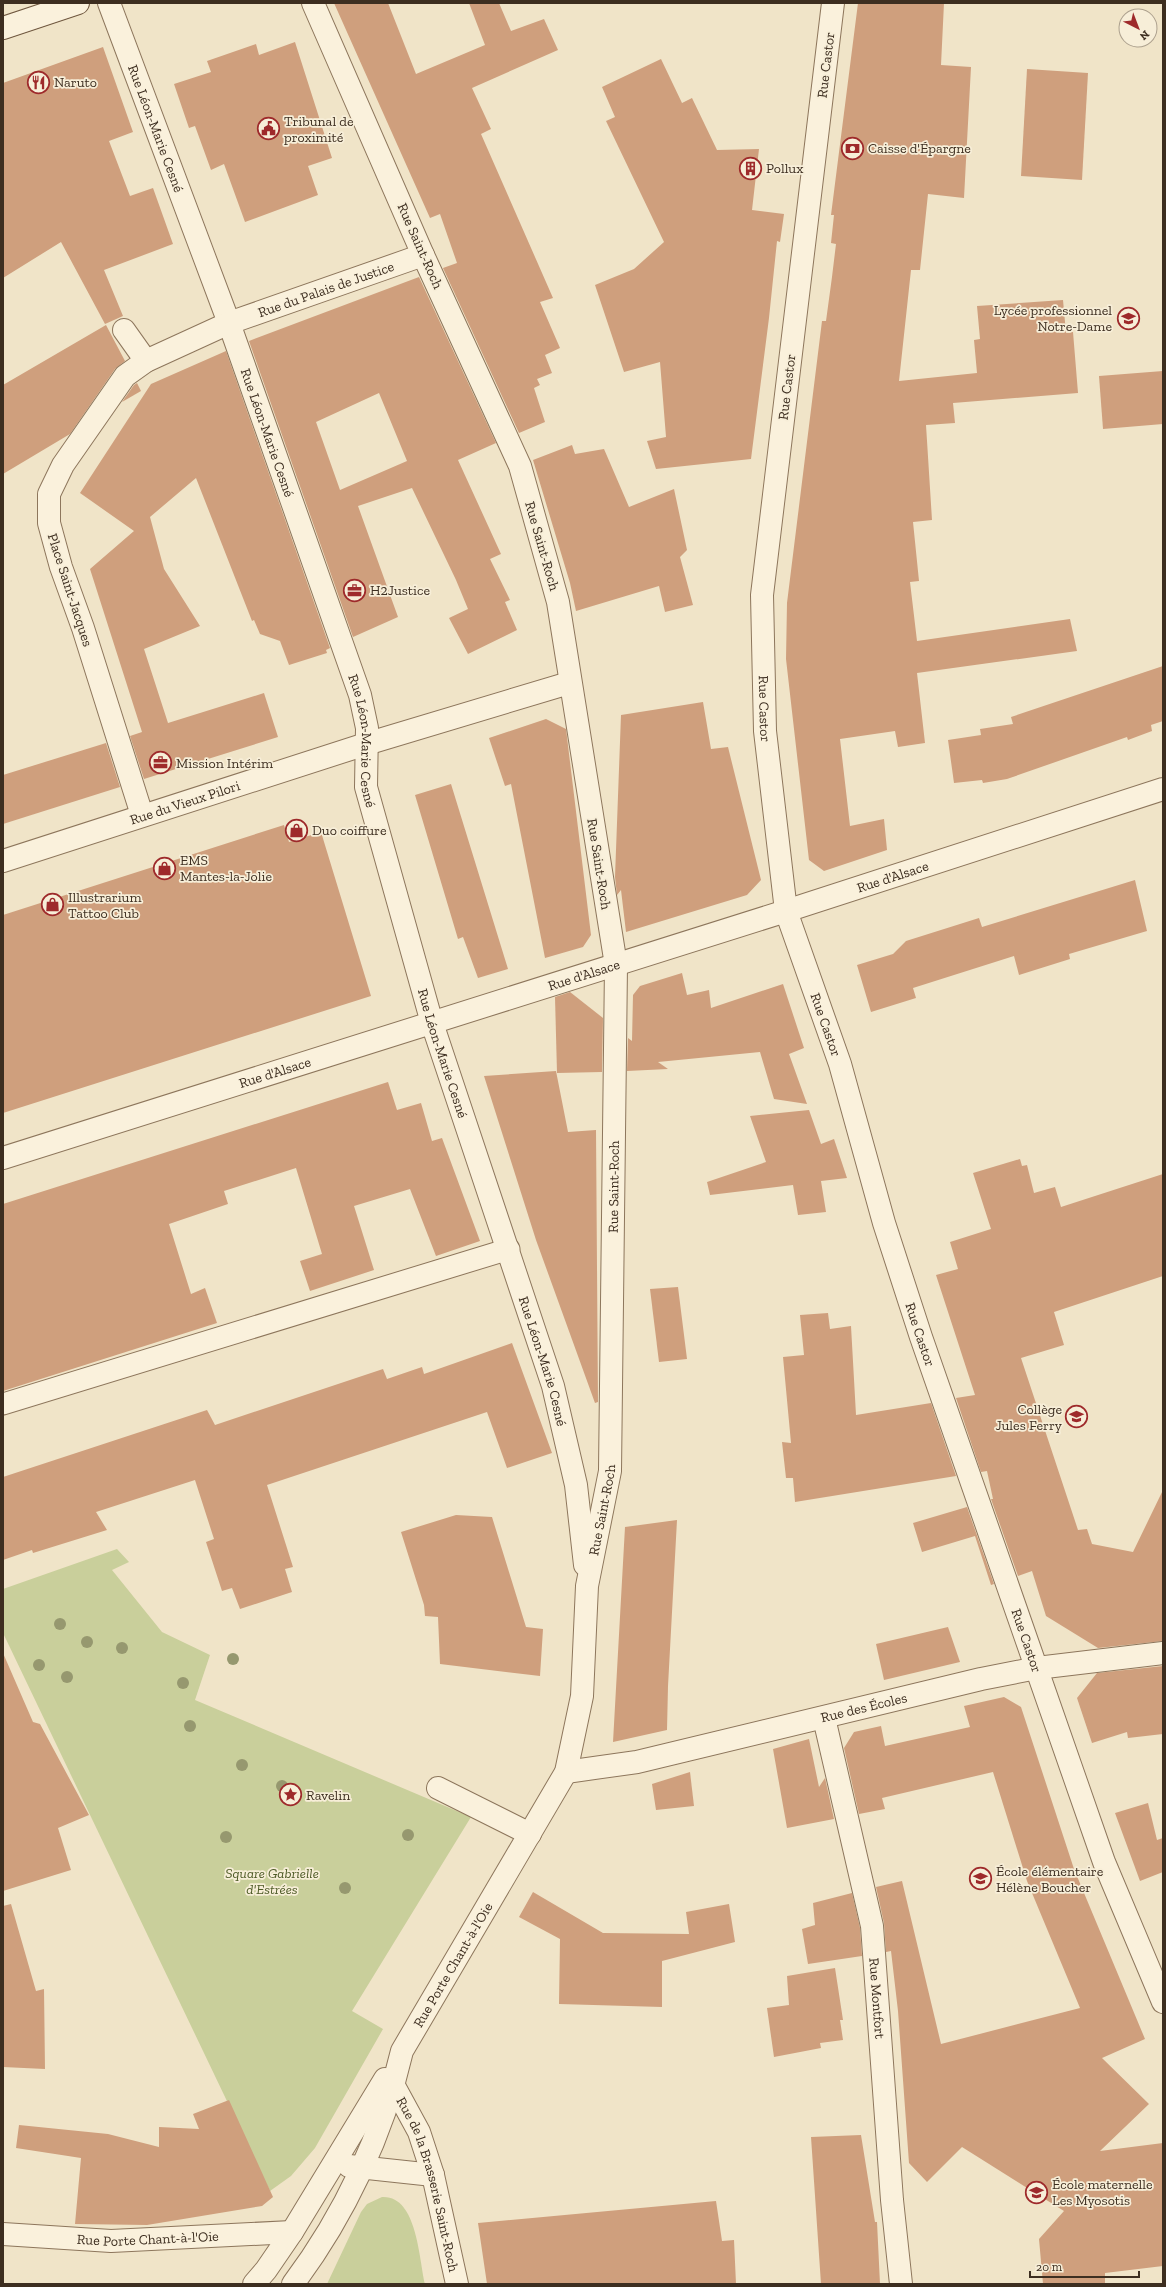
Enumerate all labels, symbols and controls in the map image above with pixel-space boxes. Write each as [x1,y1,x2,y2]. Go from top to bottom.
north arrow [1118,8,1158,48]
text: N [1136,27,1152,43]
street label: Rue Castor [814,31,838,99]
street label: Rue Léon-Marie Cesné [124,62,188,195]
restaurant icon: Naruto [25,69,51,95]
place label: Naruto [54,74,97,91]
place label: Tribunal de proximité [284,113,354,146]
public building icon: Tribunal de proximité [255,116,281,142]
bank icon: Caisse d'Épargne [839,135,865,161]
place label: Caisse d'Épargne [868,140,971,157]
building icon: Pollux [737,155,763,181]
place label: Pollux [766,160,803,177]
street label: Rue Saint-Roch [394,200,447,292]
street label: Rue du Palais de Justice [256,257,397,321]
place label: Lycée professionnel Notre-Dame [994,302,1112,335]
school or university icon: Lycée professionnel Notre-Dame [1115,305,1141,331]
street label: Rue Castor [775,353,799,421]
street label: Rue Léon-Marie Cesné [237,366,298,500]
street label: Rue Saint-Roch [521,499,563,593]
street label: Place Saint-Jacques [44,531,96,649]
office icon: H2Justice [341,577,367,603]
place label: H2Justice [370,582,430,599]
street label: Rue Léon-Marie Cesné [345,672,380,810]
street label: Rue Castor [755,675,775,743]
office icon: Mission Intérim [148,750,174,776]
place label: Mission Intérim [176,755,273,772]
street label: Rue du Vieux Pilori [128,777,242,828]
shop icon: Duo coiffure [283,817,309,843]
street label: Rue Saint-Roch [583,817,615,911]
place label: Duo coiffure [312,822,387,839]
place label: EMS Mantes-la-Jolie [180,852,272,885]
shop icon: EMS Mantes-la-Jolie [152,855,178,881]
street label: Rue d'Alsace [855,857,931,896]
place label: Illustrarium Tattoo Club [68,889,142,922]
shop icon: Illustrarium Tattoo Club [40,892,66,918]
street label: Rue d'Alsace [546,955,622,994]
street label: Rue Léon-Marie Cesné [414,987,472,1121]
street label: Rue Castor [807,990,845,1059]
street label: Rue d'Alsace [237,1053,313,1092]
street label: Rue Saint-Roch [604,1140,622,1233]
street label: Rue Léon-Marie Cesné [515,1294,571,1428]
street label: Rue Castor [902,1300,939,1369]
place label: Collège Jules Ferry [995,1401,1063,1434]
school or university icon: Collège Jules Ferry [1064,1404,1090,1430]
street label: Rue Saint-Roch [585,1464,619,1557]
street label: Rue Castor [1008,1606,1046,1675]
street label: Rue des Écoles [819,1689,909,1726]
place icon: Ravelin [278,1782,304,1808]
place label: Ravelin [306,1787,350,1804]
place label: École élémentaire Hélène Boucher [996,1863,1104,1896]
park label: Square Gabrielle d'Estrées [225,1865,319,1898]
school or university icon: École élémentaire Hélène Boucher [967,1866,993,1892]
street label: Rue Porte Chant-à-l'Oie [409,1899,496,2030]
street label: Rue Montfort [866,1957,889,2040]
street label: Rue de la Brasserie Saint-Roch [393,2094,463,2274]
place label: École maternelle Les Myosotis [1052,2176,1153,2209]
school or university icon: École maternelle Les Myosotis [1023,2179,1049,2205]
street label: Rue Porte Chant-à-l'Oie [76,2227,220,2250]
scale bar [1030,2253,1139,2279]
text: 20 m [1036,2260,1063,2274]

